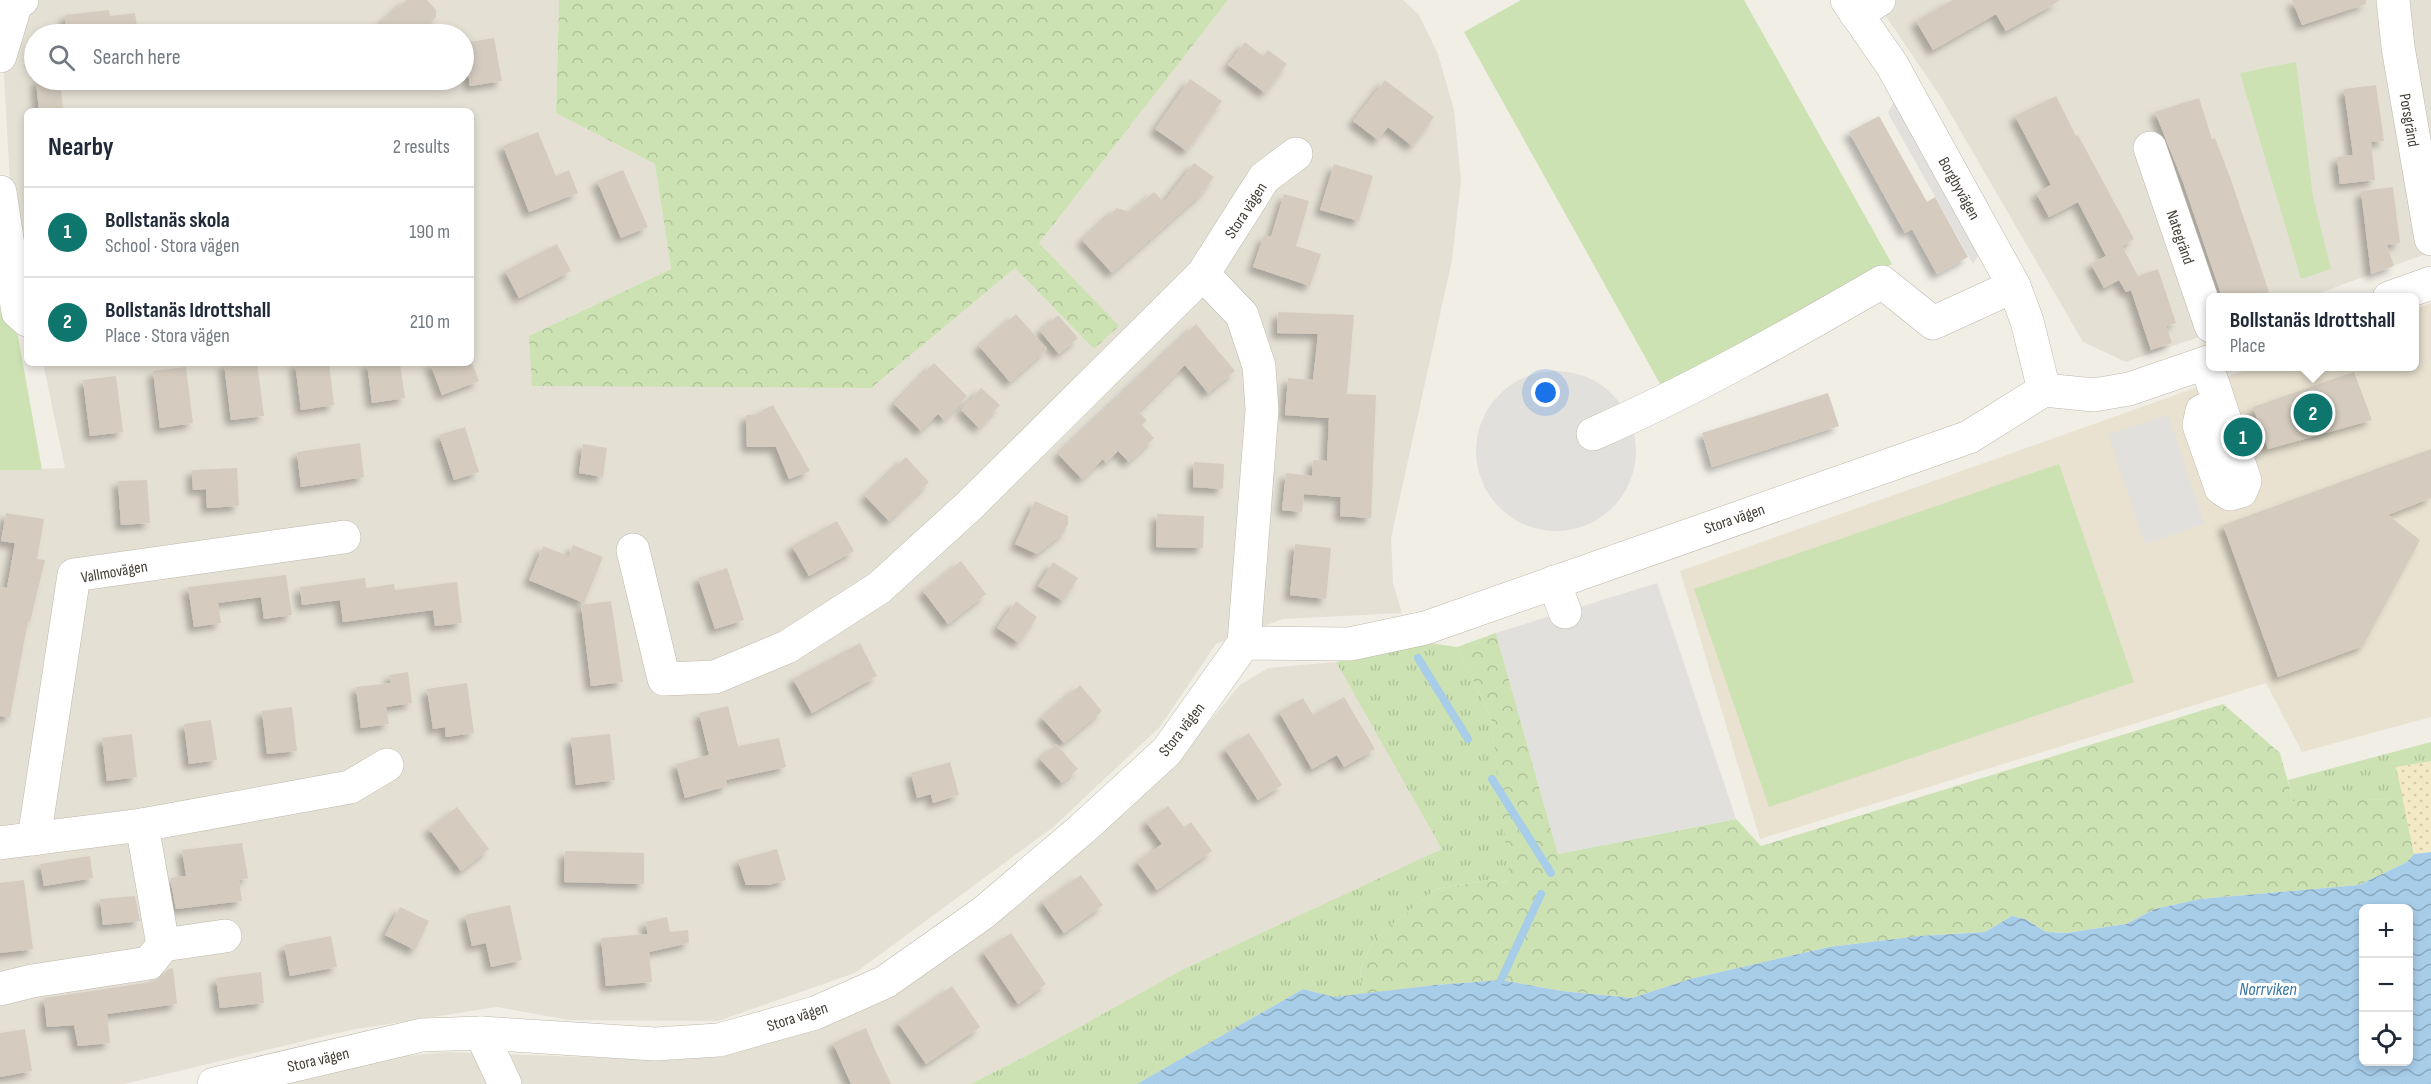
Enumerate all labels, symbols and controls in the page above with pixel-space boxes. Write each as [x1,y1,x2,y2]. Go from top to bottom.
search box [24,24,474,90]
icon: search [45,41,78,74]
text: Search here [93,44,180,71]
street label: Porsgränd [2394,92,2423,148]
text: Nearby [48,132,114,163]
text: 2 results [393,135,450,159]
street label: Borgbyvägen [1934,154,1984,223]
street label: Stora vägen [1221,179,1271,242]
text: Bollstanäs skola [105,207,230,234]
street label: Nategränd [2161,208,2198,267]
text: 1 [64,220,71,244]
text: 190 m [409,220,450,244]
text: School · Stora vägen [105,234,240,258]
popup [2206,293,2419,371]
text: Bollstanäs Idrottshall [105,297,271,324]
text: Bollstanäs Idrottshall [2230,307,2395,334]
text: 2 [63,310,72,334]
text: 210 m [410,310,450,334]
text: Place · Stora vägen [105,324,230,348]
text: Place [2230,334,2265,358]
your location [1531,378,1560,407]
pin: 2 [2294,390,2332,436]
pin: 1 [2224,414,2262,460]
street label: Stora vägen [1702,500,1767,539]
street label: Vallmovägen [79,557,149,588]
street label: Stora vägen [1155,699,1209,761]
map controls [2359,904,2413,1066]
button: + [2359,904,2413,958]
button: − [2359,958,2413,1012]
water label: Norrviken [2239,979,2297,1000]
street label: Stora vägen [765,999,830,1036]
button: locate [2359,1012,2413,1066]
street label: Stora vägen [286,1044,351,1077]

